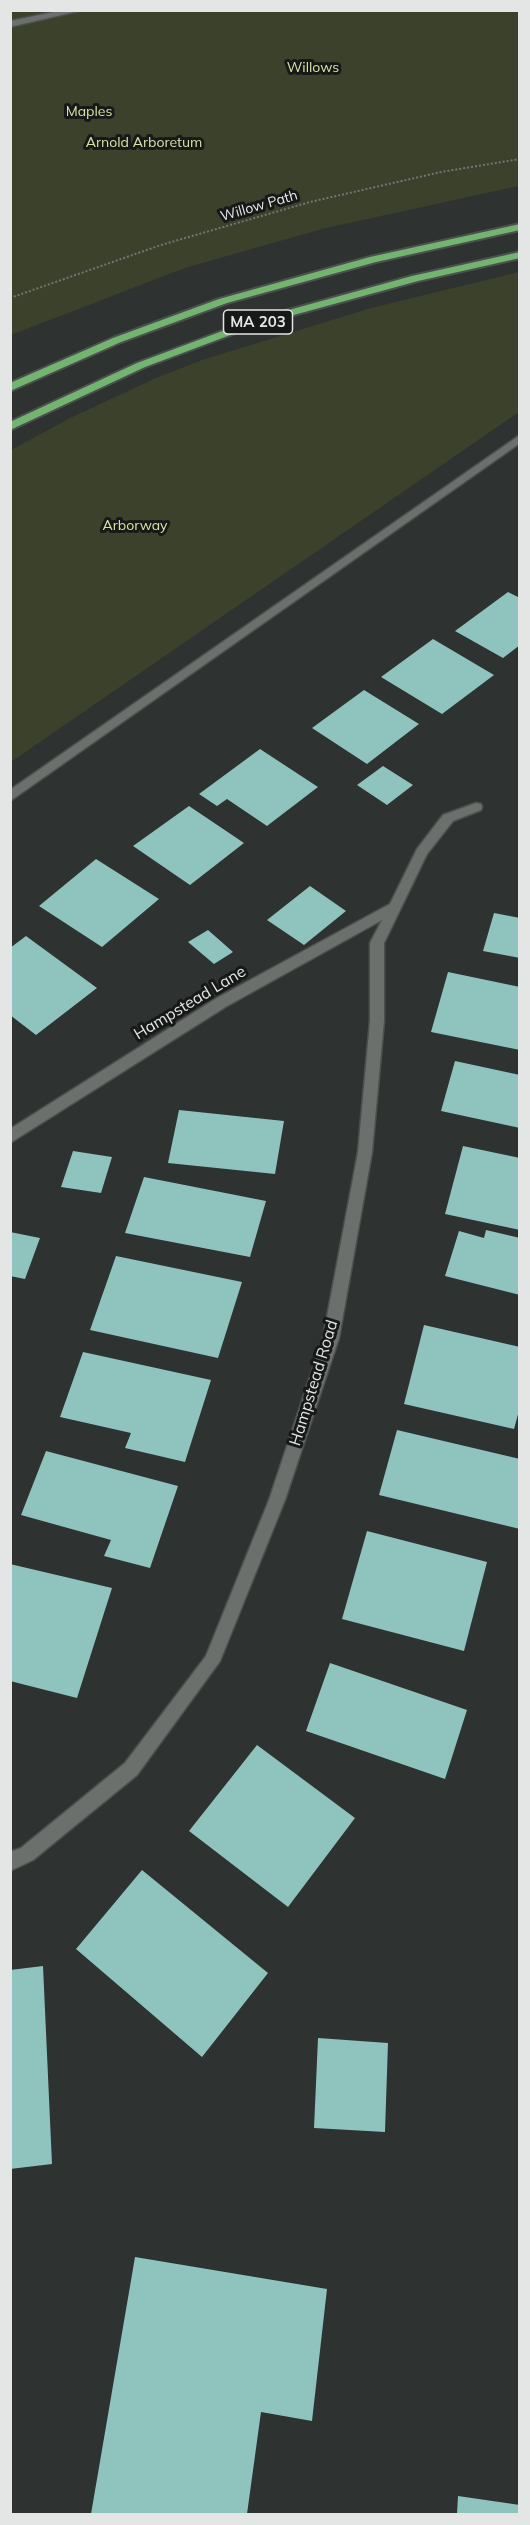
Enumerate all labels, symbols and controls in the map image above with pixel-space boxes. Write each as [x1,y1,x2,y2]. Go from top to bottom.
park label: Willows [287,60,339,76]
park label: Maples [66,104,112,120]
park label: Arnold Arboretum [86,135,202,151]
street label: Willow Path [218,187,300,225]
road number: MA 203 [224,310,292,334]
park label: Arborway [102,518,168,534]
street label: Hampstead Lane [130,962,250,1044]
street label: Hampstead Road [286,1318,342,1448]

